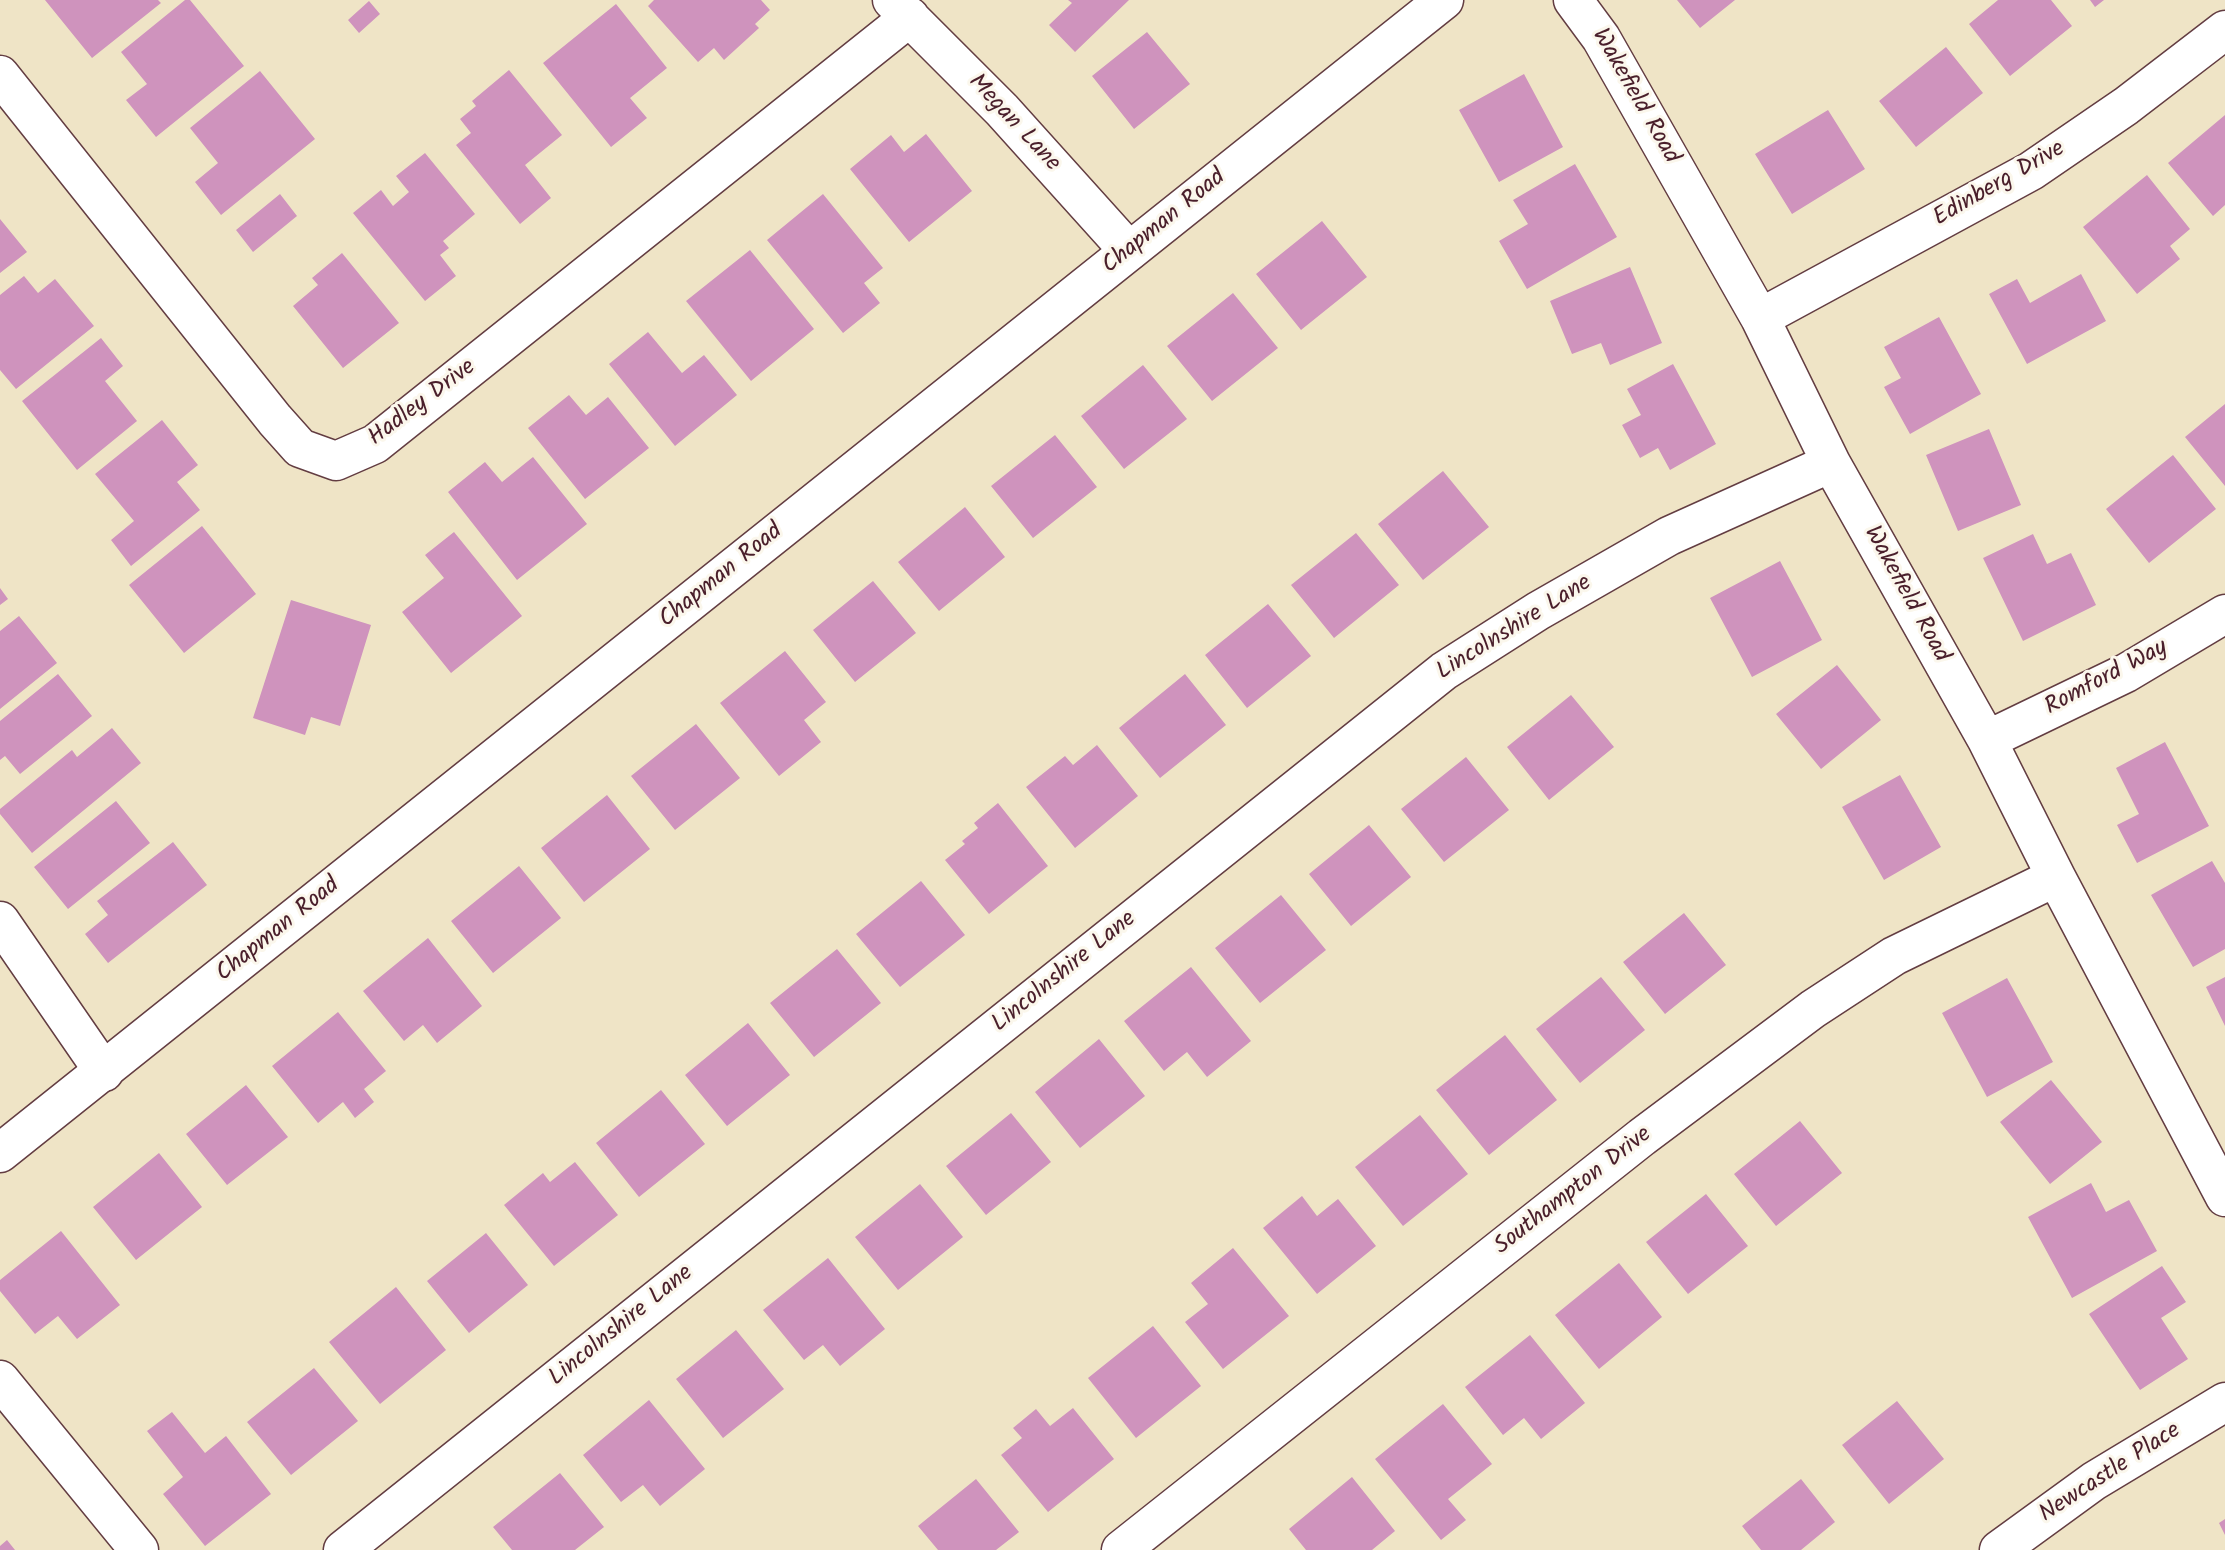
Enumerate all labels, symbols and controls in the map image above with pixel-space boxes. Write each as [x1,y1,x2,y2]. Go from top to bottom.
street label: Wakefield Road [1584,24,1684,170]
street label: Megan Lane [961,69,1065,179]
street label: Edinberg Drive [1929,136,2071,234]
street label: Chapman Road [1097,164,1233,282]
street label: Hadley Drive [364,354,482,454]
street label: Chapman Road [654,518,790,636]
street label: Wakefield Road [1856,522,1954,668]
street label: Lincolnshire Lane [1432,570,1598,688]
street label: Romford Way [2041,635,2173,723]
street label: Chapman Road [211,872,347,990]
street label: Lincolnshire Lane [987,906,1143,1040]
street label: Southampton Drive [1490,1122,1658,1262]
street label: Lincolnshire Lane [544,1260,700,1394]
street label: Newcastle Place [2035,1418,2187,1530]

